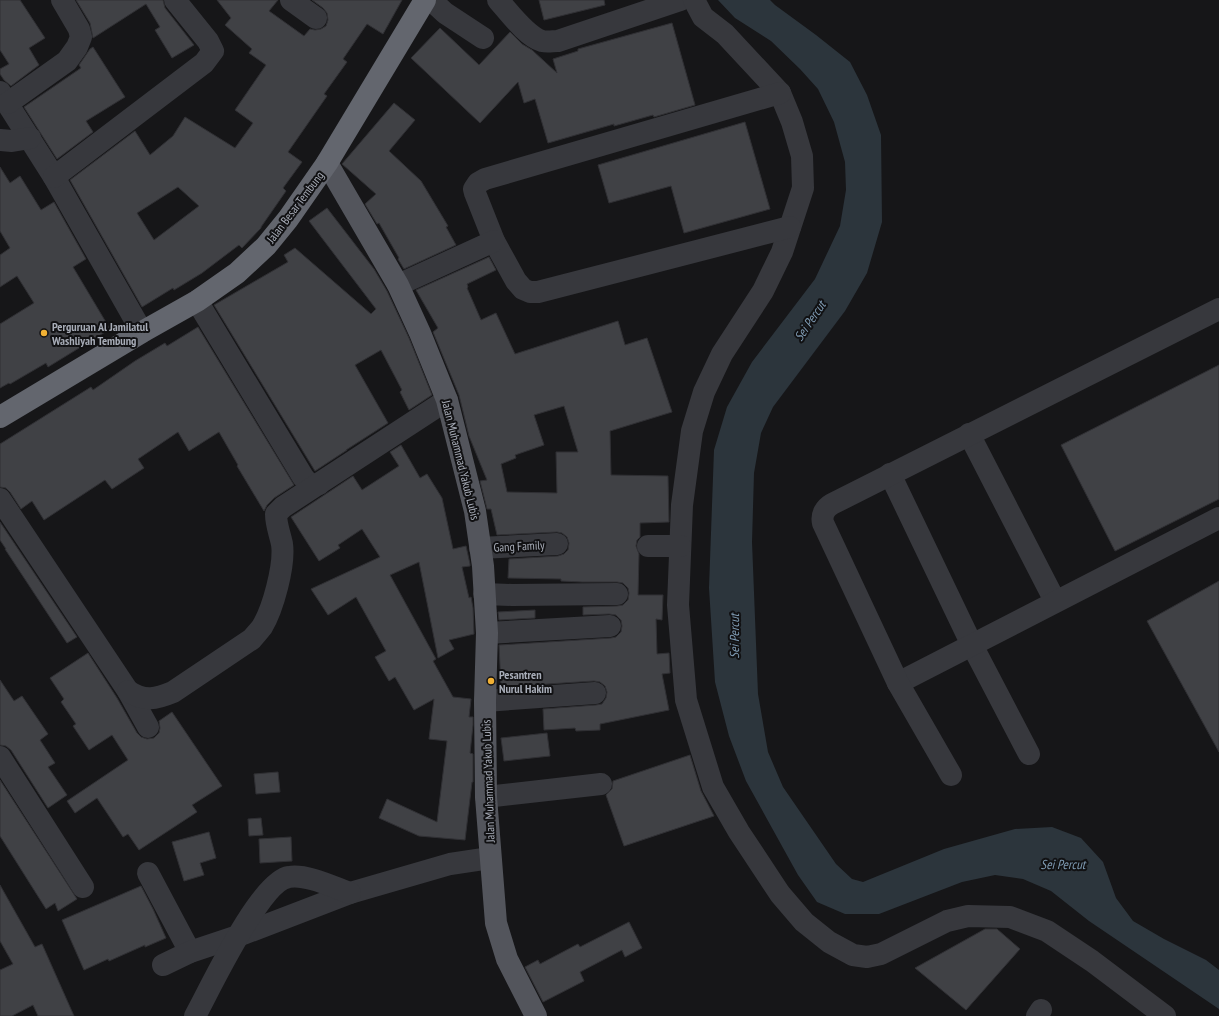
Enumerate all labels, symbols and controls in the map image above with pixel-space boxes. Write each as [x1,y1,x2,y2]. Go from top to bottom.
street label: Jalan Besar Tembung [263,168,327,247]
water label: Sei Percut [790,297,830,344]
place label: Perguruan Al Jamilatul Washliyah Tembung [51,319,148,348]
marker: Perguruan Al Jamilatul Washliyah Tembung [39,328,49,338]
street label: Jalan Muhammad Yakub Lubis [439,398,483,521]
street label: Gang Family [493,537,545,555]
water label: Sei Percut [726,612,743,658]
place label: Pesantren Nurul Hakim [499,667,552,696]
marker: Pesantren Nurul Hakim [486,676,496,686]
street label: Jalan Muhammad Yakub Lubis [478,719,498,844]
water label: Sei Percut [1041,856,1087,873]

